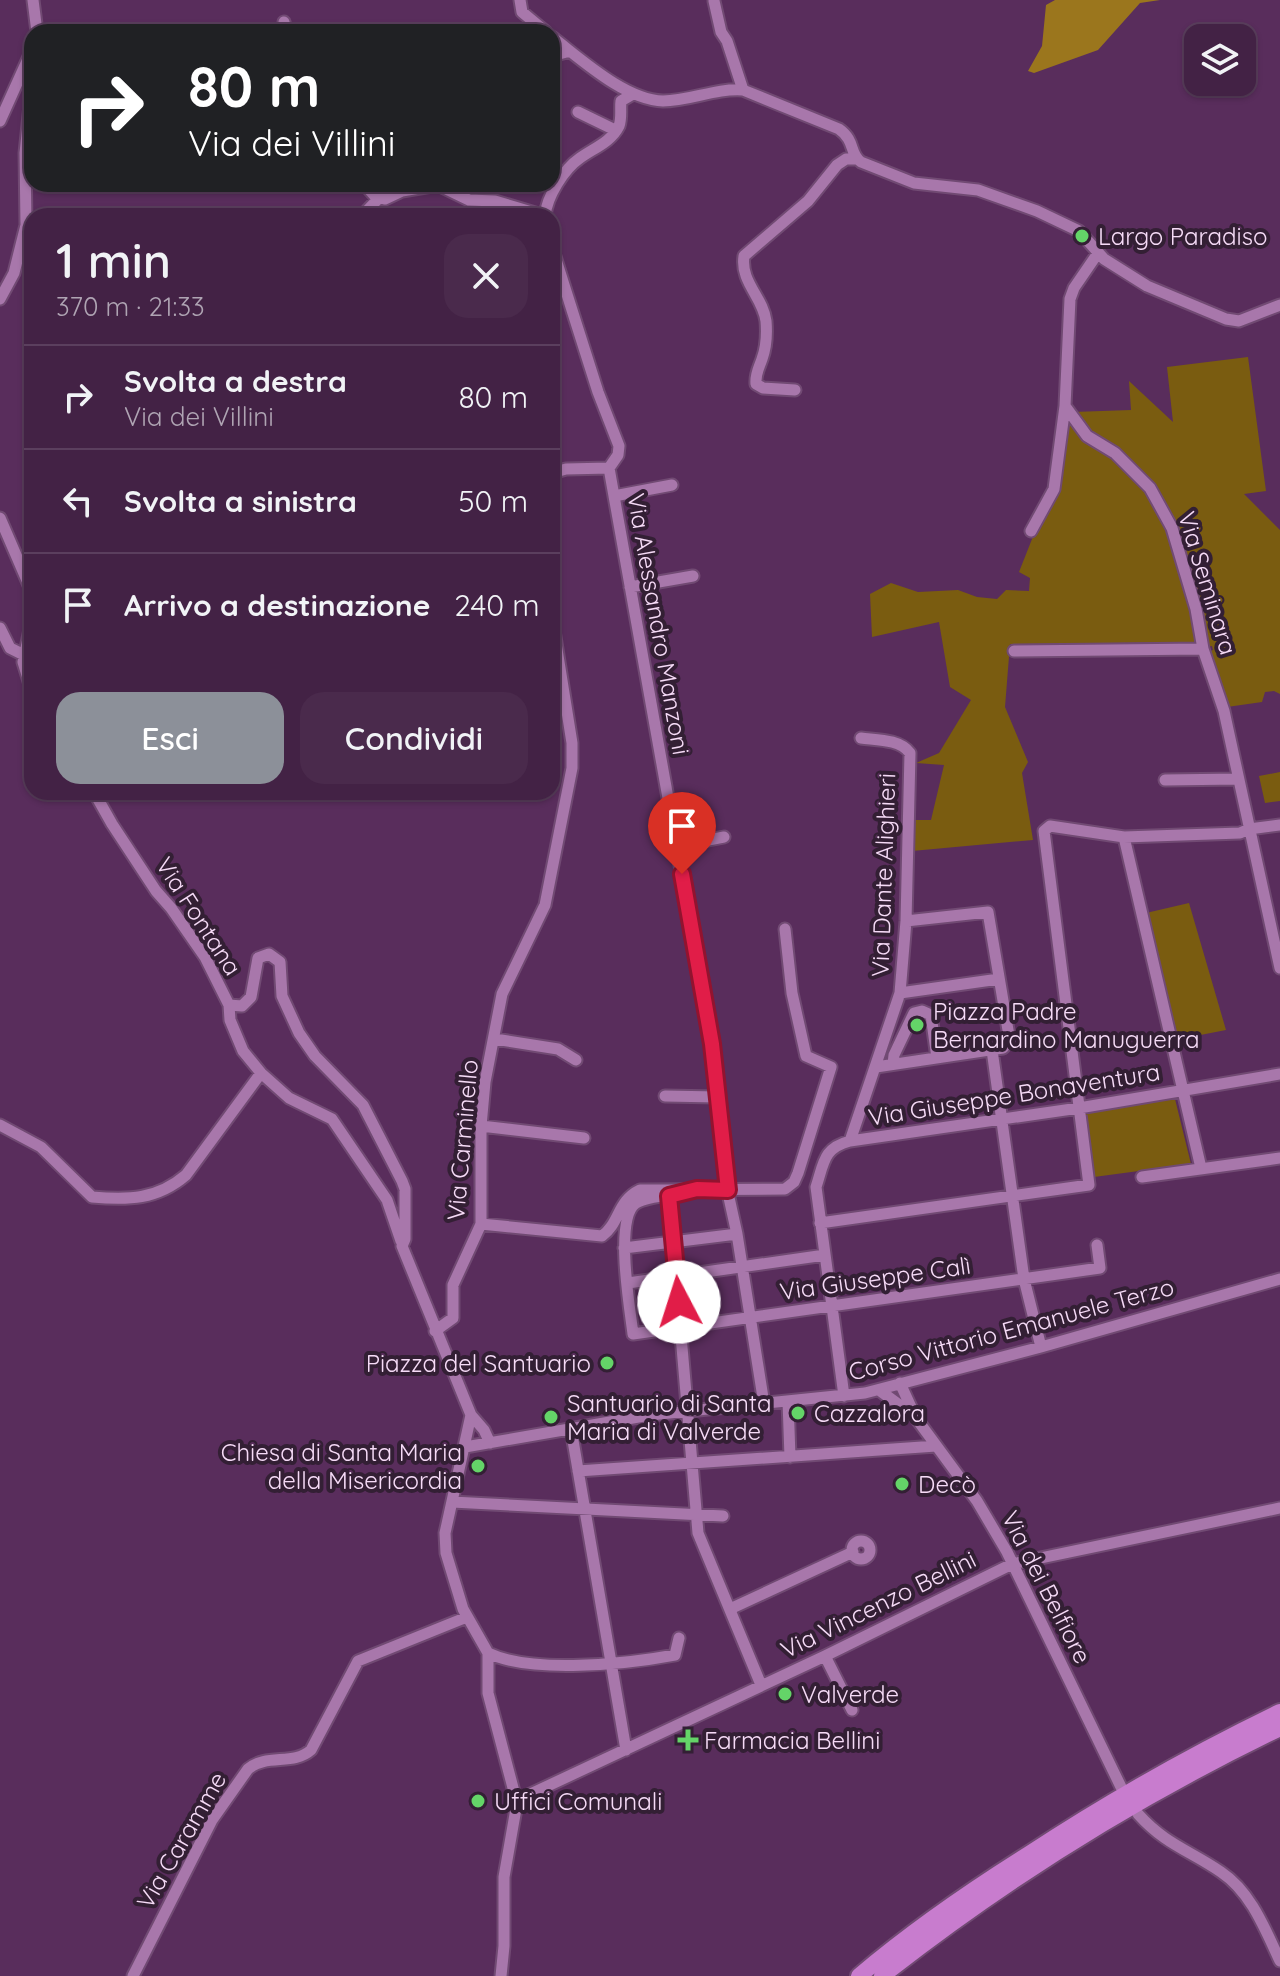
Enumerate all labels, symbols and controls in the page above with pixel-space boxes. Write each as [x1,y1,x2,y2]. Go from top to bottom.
map controls [1184,24,1256,96]
button: layers [1184,24,1256,96]
text: 80 m [188,51,320,121]
icon: right [56,56,160,160]
text: Via dei Villini [188,120,395,165]
place label: Largo Paradiso [1098,221,1267,251]
marker: Largo Paradiso [1073,227,1091,245]
text: 1 min [56,230,171,290]
button: close [444,234,528,318]
text: 370 m · 21:33 [56,290,205,323]
text: Svolta a destra [124,362,347,400]
icon: right [56,375,100,419]
text: 80 m [458,378,528,416]
text: Via dei Villini [124,400,274,433]
icon: left [56,479,100,523]
text: Svolta a sinistra [124,482,357,520]
text: 50 m [458,482,528,520]
street label: Via Alessandro Manzoni [621,491,697,757]
street label: Via Seminara [1172,508,1244,658]
icon: arrive [56,583,100,627]
text: Arrivo a destinazione [124,586,430,624]
text: 240 m [454,586,540,624]
button: Esci [56,692,284,784]
button: Condividi [300,692,528,784]
street label: Via Dante Alighieri [864,773,902,977]
pin [648,792,716,874]
icon: arrive [660,804,704,848]
street label: Via Fontana [150,851,248,981]
place label: Piazza Padre Bernardino Manuguerra [933,996,1200,1054]
marker: Piazza Padre Bernardino Manuguerra [908,1016,926,1034]
street label: Via Giuseppe Bonaventura [866,1056,1162,1132]
street label: Via Carminello [440,1058,484,1222]
street label: Via Giuseppe Calì [778,1250,972,1306]
position arrow [637,1260,721,1344]
street label: Corso Vittorio Emanuele Terzo [845,1271,1177,1387]
place label: Piazza del Santuario [366,1348,591,1378]
marker: Piazza del Santuario [598,1354,616,1372]
place label: Santuario di Santa Maria di Valverde [567,1388,771,1446]
place label: Cazzalora [814,1398,925,1428]
marker: Cazzalora [789,1404,807,1422]
marker: Santuario di Santa Maria di Valverde [542,1408,560,1426]
place label: Chiesa di Santa Maria della Misericordia [221,1437,462,1495]
marker: Chiesa di Santa Maria della Misericordia [469,1457,487,1475]
place label: Decò [918,1469,976,1499]
marker: Decò [893,1475,911,1493]
street label: Via dei Belfiore [996,1506,1098,1668]
street label: Via Vincenzo Bellini [775,1544,981,1664]
place label: Valverde [801,1679,899,1709]
marker: Valverde [776,1685,794,1703]
place label: Farmacia Bellini [704,1725,880,1755]
marker: Farmacia Bellini [679,1731,697,1749]
street label: Via Caramme [130,1766,232,1914]
place label: Uffici Comunali [494,1786,662,1816]
marker: Uffici Comunali [469,1792,487,1810]

